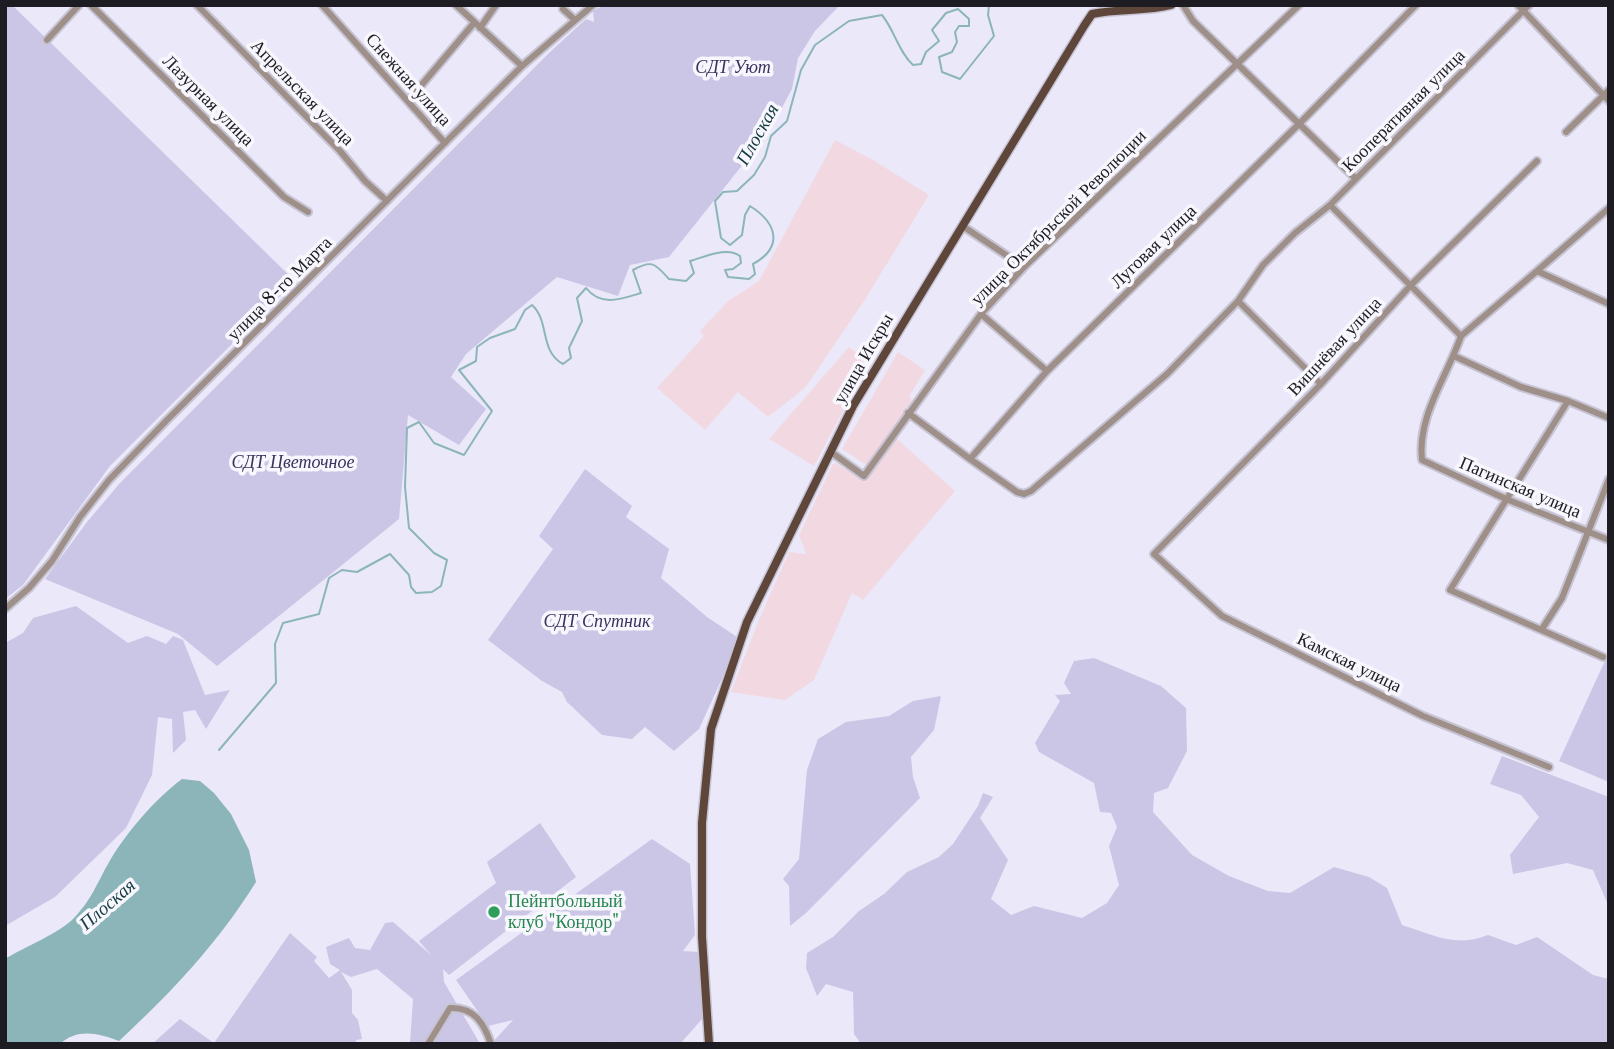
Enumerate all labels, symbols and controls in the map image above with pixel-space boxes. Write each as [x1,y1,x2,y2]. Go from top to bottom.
street label: Снежная улица [361,29,455,131]
street label: Апрельская улица [246,35,358,151]
street label: Кооперативная улица [1338,45,1470,177]
street label: Лазурная улица [158,51,258,151]
park label: СДТ Уют [695,57,771,79]
water label: Плоская [732,100,784,170]
street label: улица Октябрьской Революции [967,126,1151,310]
street label: Луговая улица [1107,201,1201,293]
street label: улица 8-го Марта [223,232,337,346]
street label: Вишнёвая улица [1284,293,1386,401]
street label: улица Искры [830,310,898,408]
park label: СДТ Цветочное [231,452,355,474]
street label: Пагинская улица [1456,453,1584,523]
park label: СДТ Спутник [544,611,650,633]
street label: Камская улица [1293,628,1405,698]
water label: Плоская [75,874,141,936]
place label: Пейнтбольный клуб "Кондор" [508,891,623,934]
marker: Пейнтбольный клуб "Кондор" [486,904,502,920]

